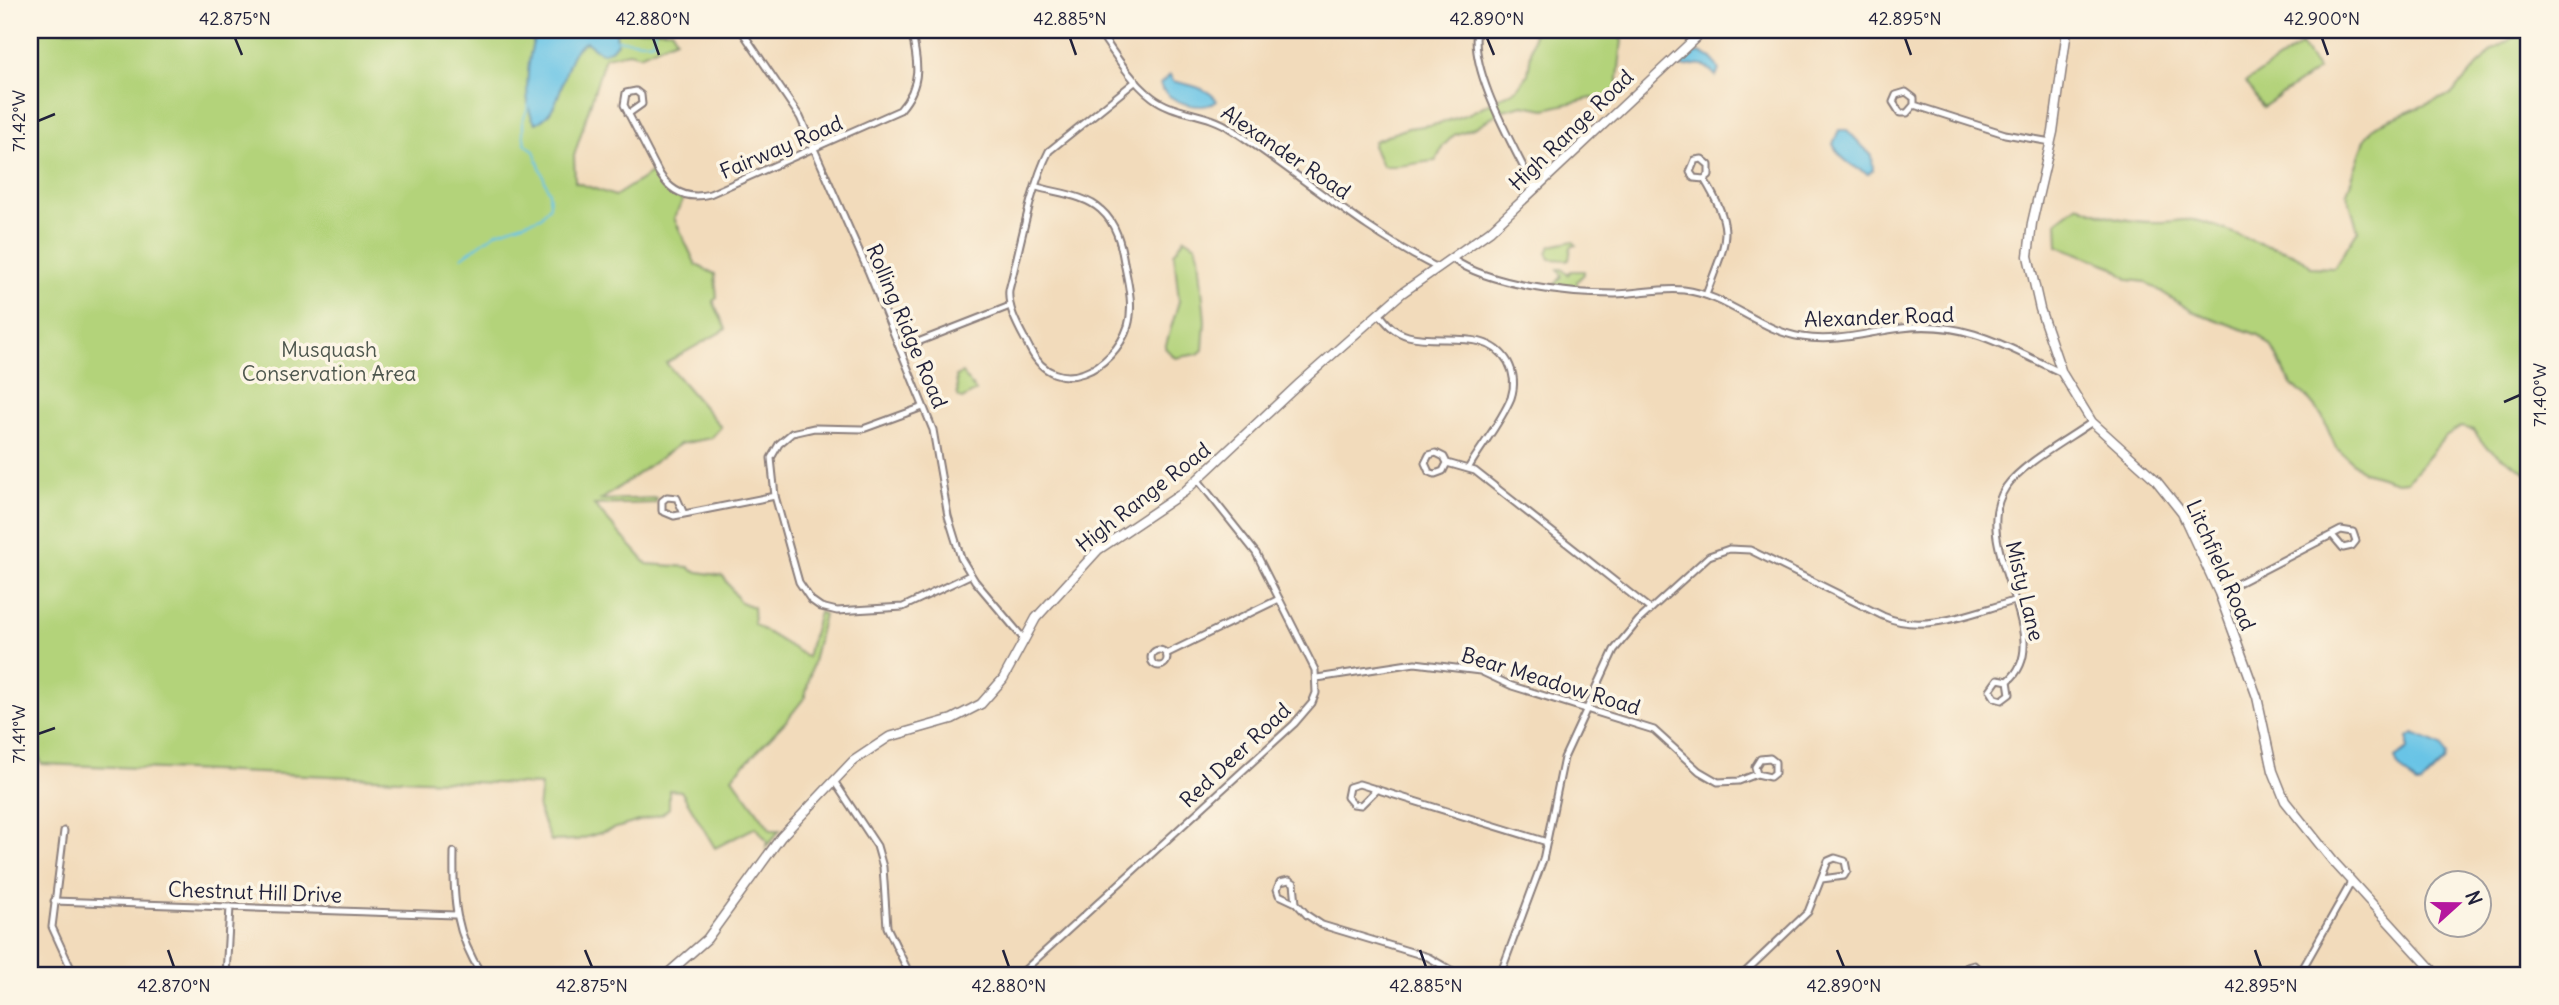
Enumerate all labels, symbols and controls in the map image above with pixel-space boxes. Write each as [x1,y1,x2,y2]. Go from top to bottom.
text: 42.875°N [199,7,271,30]
text: 42.880°N [615,7,691,30]
text: 42.885°N [1033,7,1107,30]
text: 42.890°N [1449,7,1525,30]
text: 42.895°N [1868,7,1942,30]
text: 42.900°N [2284,7,2360,30]
street label: High Range Road [1503,64,1639,196]
text: 71.42°W [7,90,30,152]
street label: Alexander Road [1216,99,1356,205]
street label: Fairway Road [716,109,846,185]
street label: Rolling Ridge Road [860,240,954,412]
street label: Alexander Road [1804,301,1954,333]
park label: Musquash Conservation Area [242,336,416,387]
text: 71.40°W [2528,363,2551,427]
street label: High Range Road [1070,436,1216,558]
street label: Litchfield Road [2180,496,2262,634]
street label: Misty Lane [2000,538,2050,644]
street label: Bear Meadow Road [1458,641,1644,721]
street label: Red Deer Road [1174,697,1296,813]
text: 71.41°W [7,704,30,764]
north arrow [2422,869,2492,939]
street label: Chestnut Hill Drive [168,875,342,909]
text: N [2460,887,2487,908]
text: 42.870°N [137,974,211,997]
text: 42.875°N [556,974,628,997]
text: 42.880°N [971,974,1047,997]
text: 42.885°N [1389,974,1463,997]
text: 42.890°N [1806,974,1882,997]
text: 42.895°N [2224,974,2298,997]

